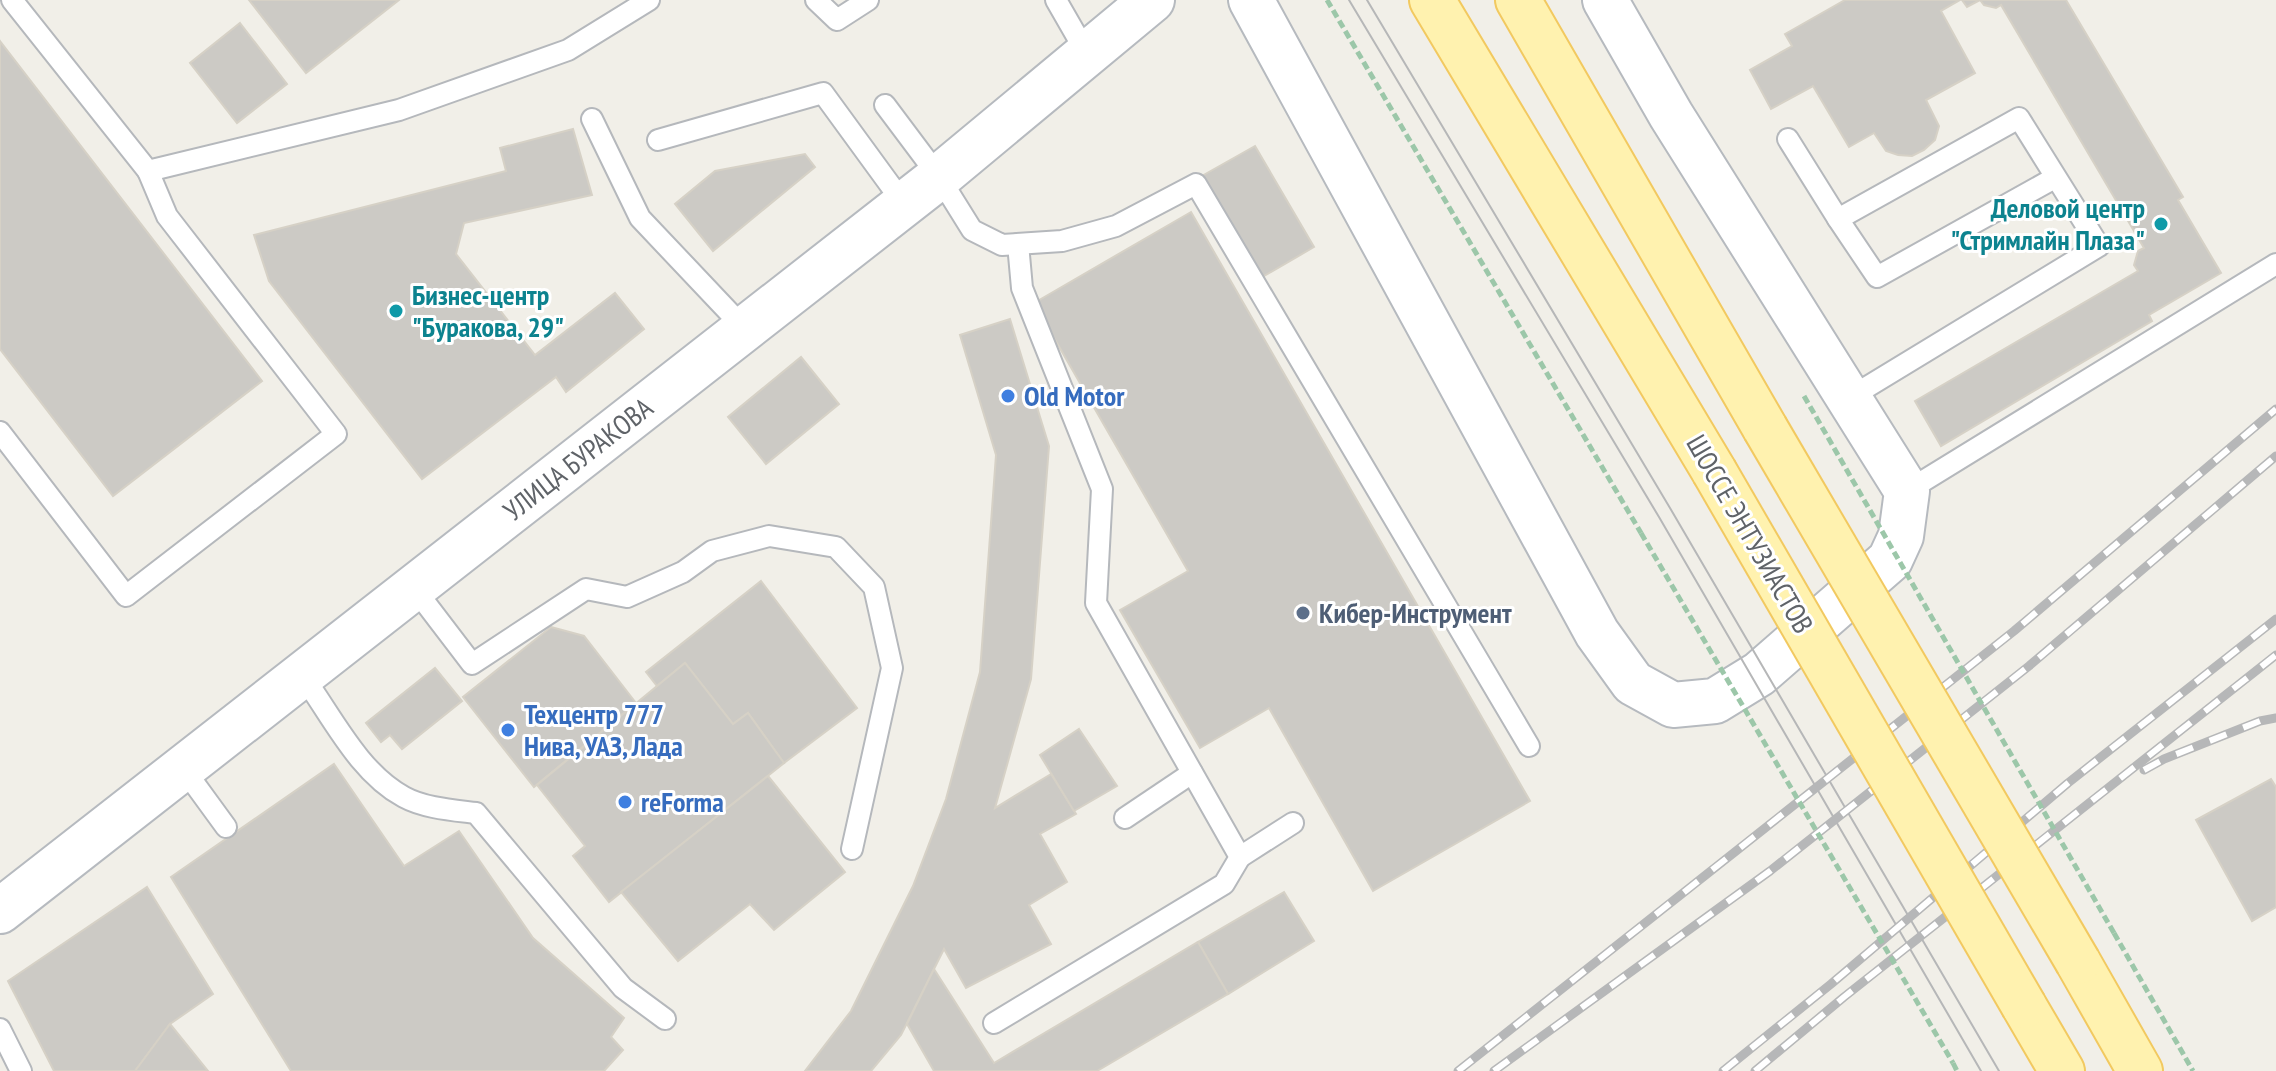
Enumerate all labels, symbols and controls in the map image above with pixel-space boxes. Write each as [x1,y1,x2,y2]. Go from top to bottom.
place label: Деловой центр "Стримлайн Плаза" [1951,189,2145,258]
marker: Деловой центр "Стримлайн Плаза" [2152,215,2170,233]
place label: Бизнес-центр "Буракова, 29" [412,276,564,345]
marker: Бизнес-центр "Буракова, 29" [387,302,405,320]
place label: Old Motor [1024,377,1125,414]
marker: Old Motor [999,387,1017,405]
street label: УЛИЦА БУРАКОВА [495,388,661,529]
street label: ШОССЕ ЭНТУЗИАСТОВ [1679,428,1822,640]
place label: Кибер-Инструмент [1319,594,1512,631]
marker: Кибер-Инструмент [1294,604,1312,622]
place label: Техцентр 777 Нива, УАЗ, Лада [524,695,683,764]
marker: Техцентр 777 Нива, УАЗ, Лада [499,721,517,739]
place label: reForma [641,783,724,820]
marker: reForma [616,793,634,811]

